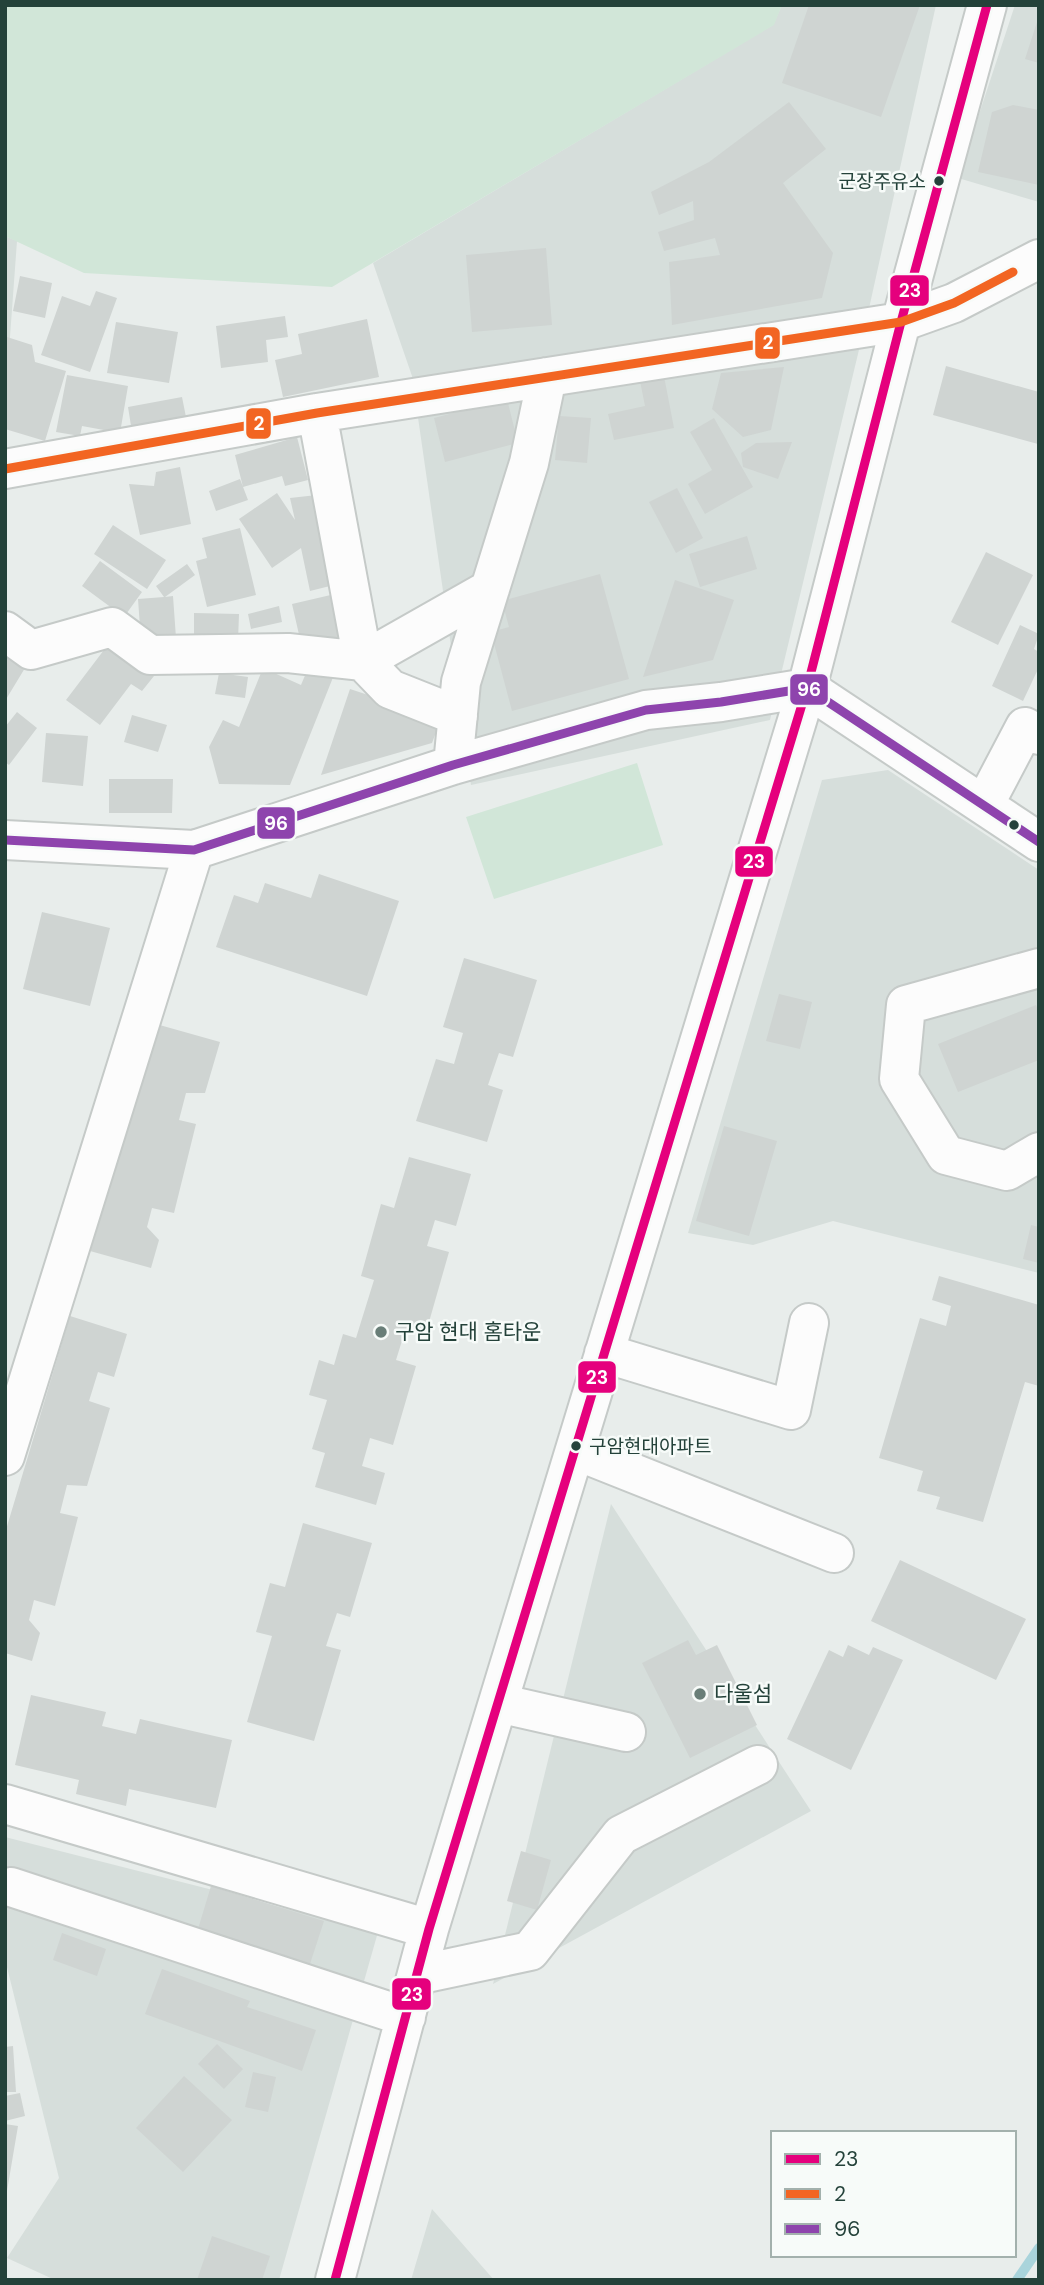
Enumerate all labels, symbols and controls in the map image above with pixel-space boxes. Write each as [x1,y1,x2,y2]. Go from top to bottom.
place label: 군장주유소 [839,169,926,194]
marker: 군장주유소 [932,174,946,188]
line badge: 23 [889,274,930,307]
text: 23 [899,278,921,303]
line badge: 2 [754,326,781,360]
text: 2 [763,330,774,355]
line badge: 2 [245,407,272,440]
text: 2 [254,411,265,436]
line badge: 96 [789,673,829,706]
text: 96 [797,677,821,702]
line badge: 96 [256,806,296,840]
text: 96 [264,811,288,836]
unlabelled marker [1007,818,1021,832]
line badge: 23 [734,845,774,878]
text: 23 [743,849,765,874]
place label: 구암 현대 홈타운 [395,1318,541,1346]
marker: 구암 현대 홈타운 [373,1324,389,1340]
line badge: 23 [577,1360,617,1394]
text: 23 [586,1365,608,1390]
place label: 구암현대아파트 [589,1434,711,1459]
marker: 구암현대아파트 [569,1439,583,1453]
place label: 다울섬 [714,1680,772,1708]
marker: 다울섬 [692,1686,708,1702]
line badge: 23 [391,1977,432,2011]
text: 23 [401,1982,423,2007]
legend [771,2131,1016,2257]
text: 23 [834,2145,859,2173]
text: 2 [834,2180,846,2208]
text: 96 [834,2215,860,2243]

